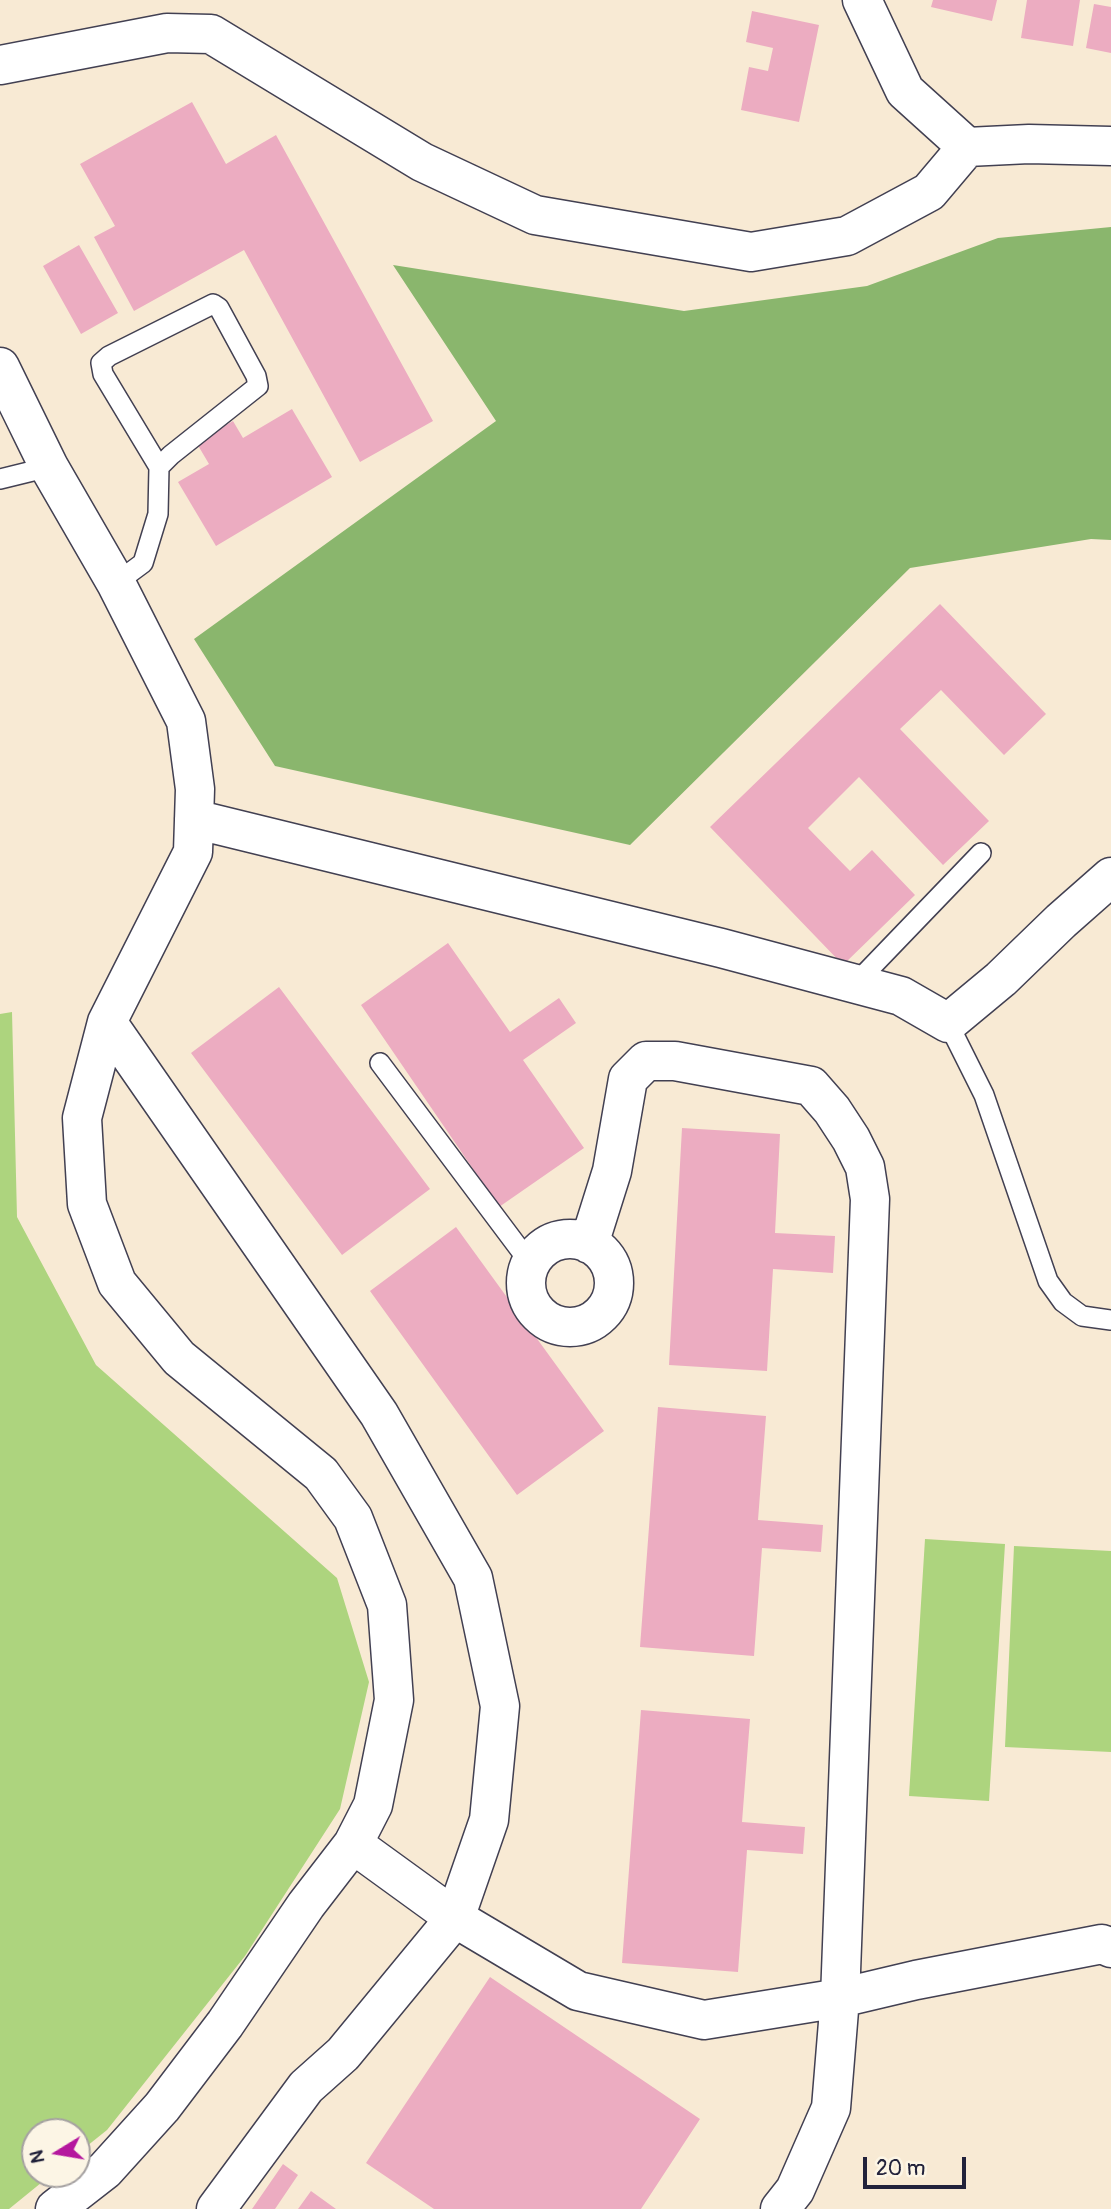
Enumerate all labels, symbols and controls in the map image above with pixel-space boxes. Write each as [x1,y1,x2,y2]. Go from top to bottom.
north arrow [21,2118,91,2188]
scale bar [866,2142,969,2186]
text: N [24,2148,50,2165]
text: 20 m [876,2155,925,2182]

